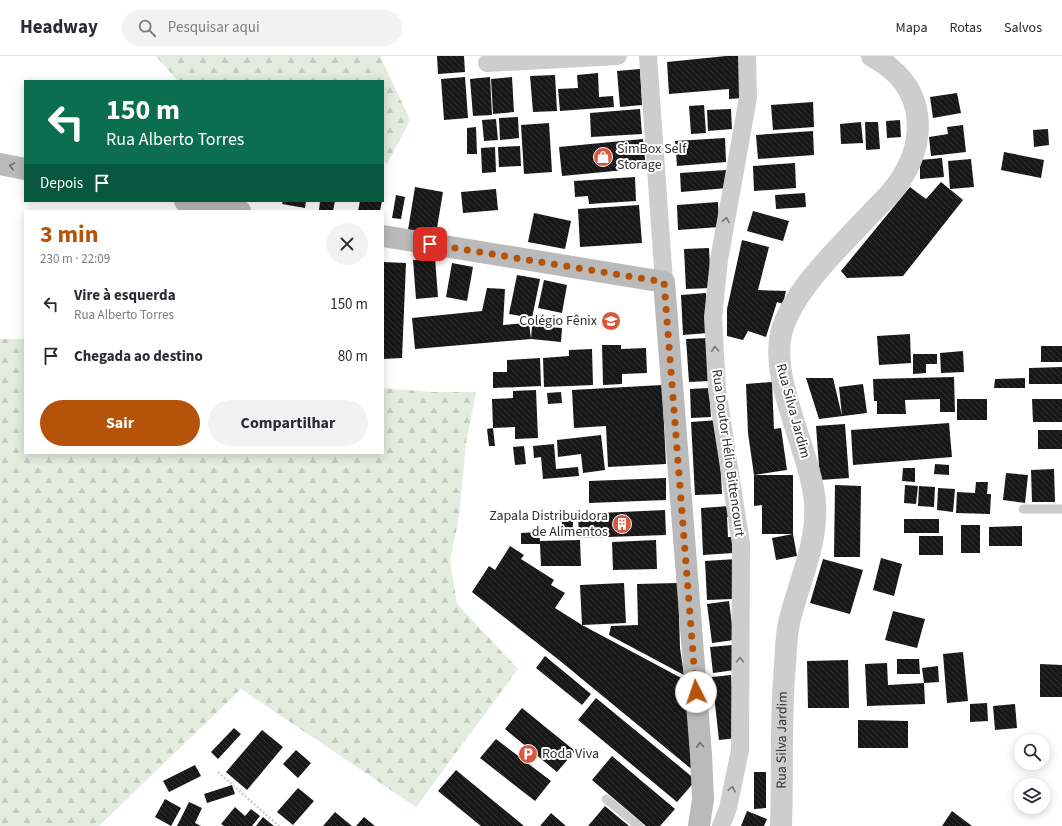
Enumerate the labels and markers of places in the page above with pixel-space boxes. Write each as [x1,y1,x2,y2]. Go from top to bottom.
place label: SimBox Self Storage [617,139,687,175]
shop icon: SimBox Self Storage [592,146,614,168]
pin [413,227,447,261]
school or university icon: Colégio Fênix [600,310,622,332]
place label: Colégio Fênix [519,311,598,331]
place label: Zapala Distribuidora de Alimentos [489,506,608,542]
building icon: Zapala Distribuidora de Alimentos [611,513,633,535]
parking icon: Roda Viva [517,743,539,765]
place label: Roda Viva [542,744,599,764]

